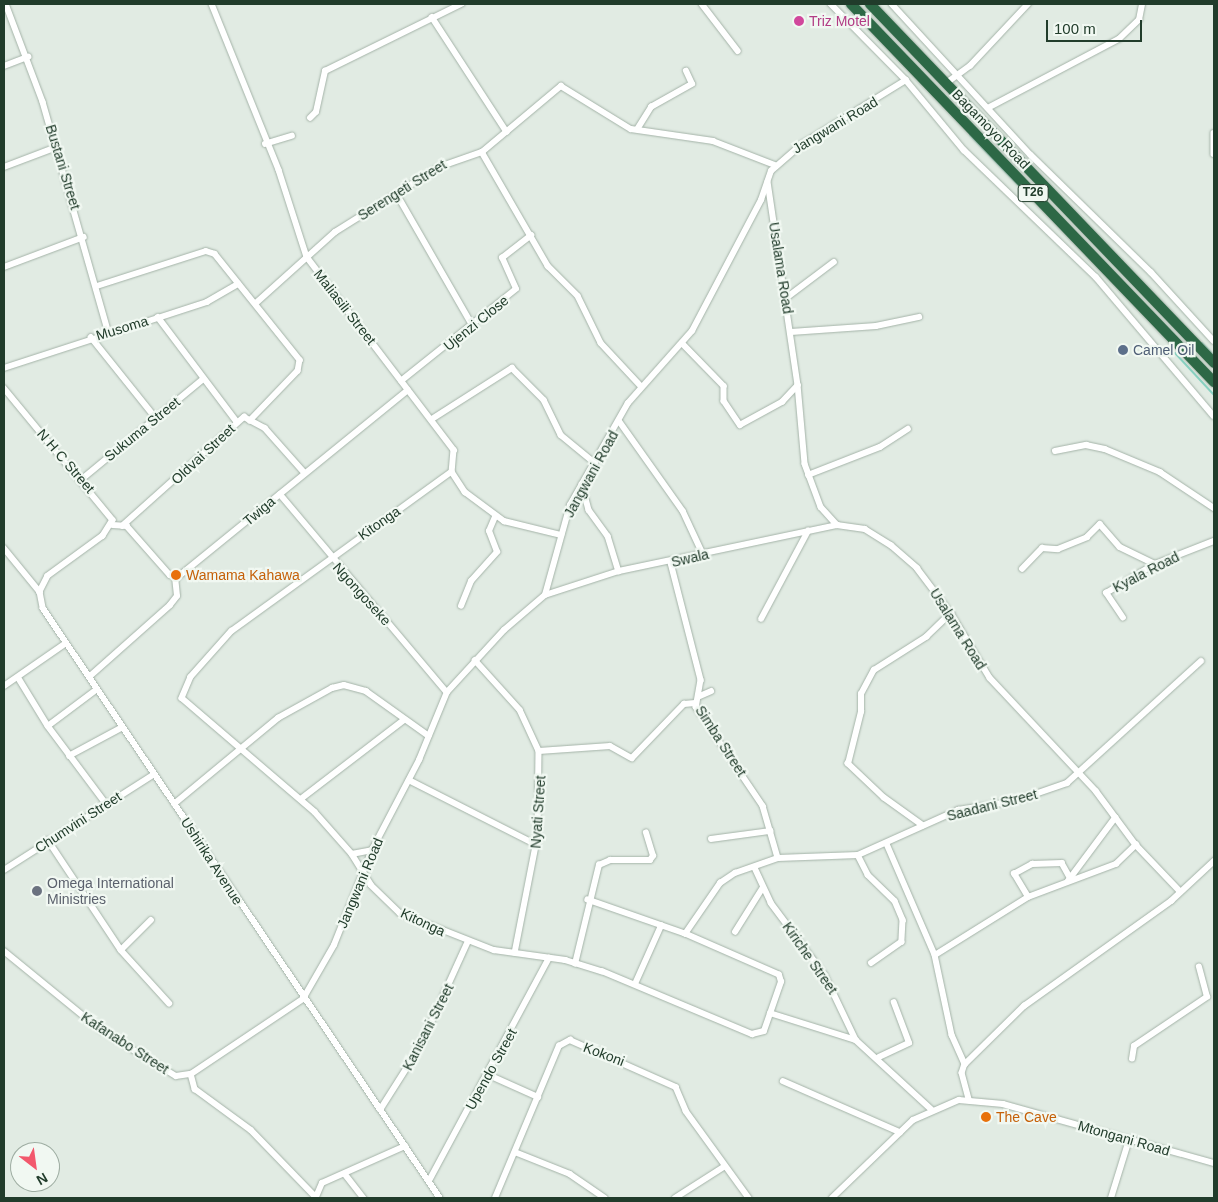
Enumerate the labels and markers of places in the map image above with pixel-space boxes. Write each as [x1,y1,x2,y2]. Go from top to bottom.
place label: Triz Motel [809,13,870,29]
marker: Triz Motel [793,15,805,27]
place label: Camel Oil [1133,342,1194,358]
marker: Camel Oil [1117,344,1129,356]
place label: Wamama Kahawa [186,567,300,583]
marker: Wamama Kahawa [170,569,182,581]
place label: Omega International Ministries [47,875,174,908]
marker: Omega International Ministries [31,885,43,897]
place label: The Cave [996,1109,1057,1125]
marker: The Cave [980,1111,992,1123]

